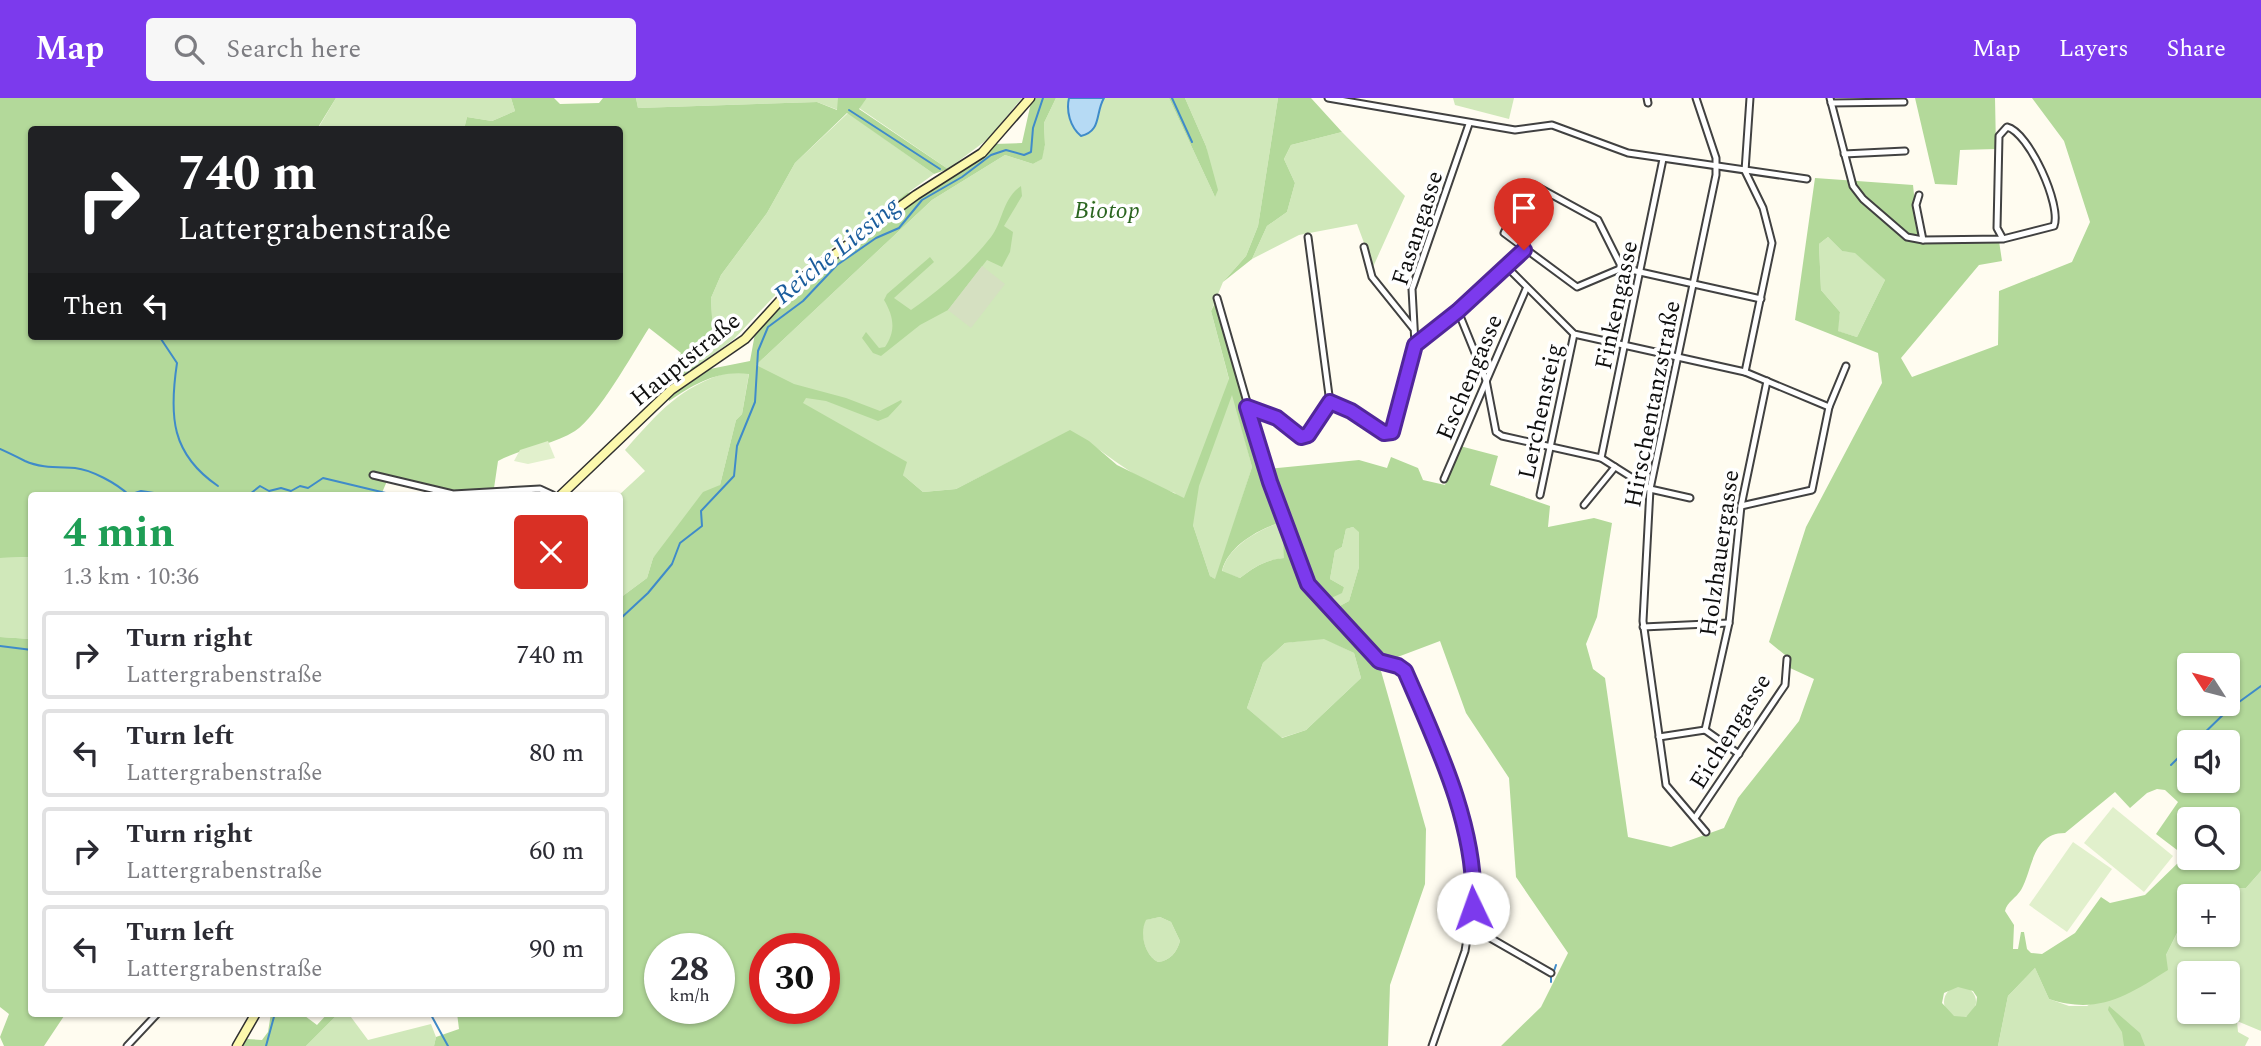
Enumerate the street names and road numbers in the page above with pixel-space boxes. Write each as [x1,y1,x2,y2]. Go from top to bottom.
street label: Fasangasse [1382,166,1453,290]
street label: Finkengasse [1586,237,1648,373]
street label: Hirschentanzstraße [1615,298,1691,511]
street label: Hauptstraße [623,304,749,416]
street label: Eschengasse [1427,309,1513,446]
street label: Lerchensteig [1509,340,1573,483]
street label: Holzhauergasse [1690,468,1749,639]
street label: Eichengasse [1681,667,1781,797]

